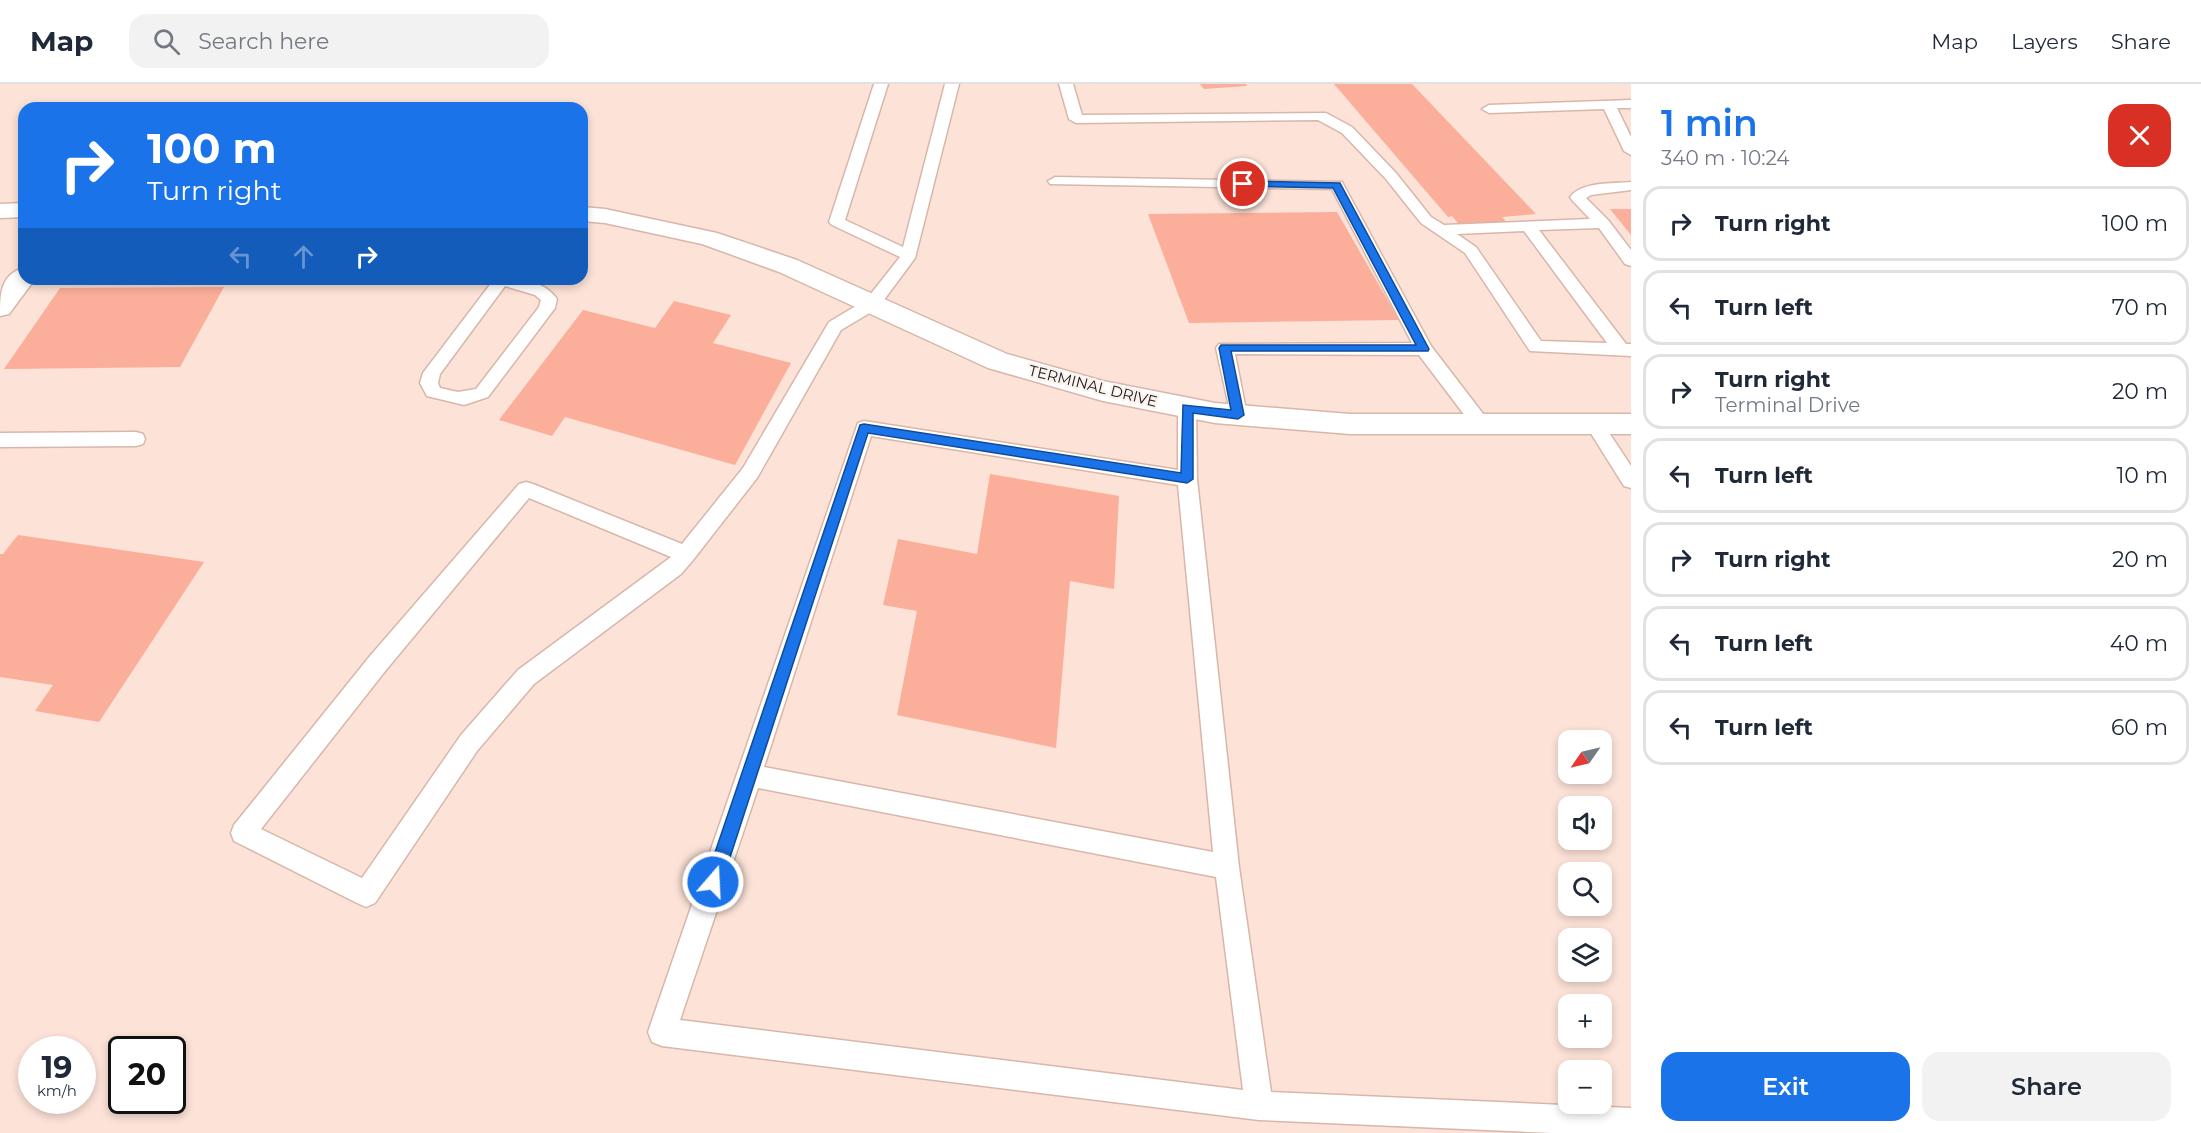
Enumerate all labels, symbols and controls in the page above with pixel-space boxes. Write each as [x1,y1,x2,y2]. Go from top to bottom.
search box [129,14,549,68]
text: Map [30,24,93,58]
icon: search [150,25,183,58]
text: Search here [198,28,329,55]
text: Map [1931,29,1978,54]
text: Layers [2011,29,2078,54]
text: Share [2111,29,2171,54]
text: 1 min [1661,101,1758,145]
button: close [2108,104,2171,167]
text: 100 m [147,122,276,174]
icon: right [48,126,126,204]
text: 340 m · 10:24 [1661,146,1790,170]
pin [1217,158,1268,209]
icon: arrive [1226,167,1259,200]
text: Turn right [147,174,282,207]
icon: right [1664,207,1697,240]
text: Turn right [1715,210,1830,237]
text: 100 m [2102,210,2168,237]
icon: left [224,240,257,273]
icon: ahead [287,240,320,273]
icon: right [350,240,383,273]
icon: left [1664,291,1697,324]
text: Turn left [1715,294,1813,321]
text: 70 m [2112,294,2168,321]
street label: TERMINAL DRIVE [1027,360,1159,411]
text: Turn right [1715,366,1830,393]
icon: right [1664,375,1697,408]
text: 20 m [2112,378,2168,405]
text: Terminal Drive [1715,393,1860,417]
icon: left [1664,459,1697,492]
text: Turn left [1715,462,1813,489]
text: 10 m [2116,462,2168,489]
icon: right [1664,543,1697,576]
text: Turn right [1715,546,1830,573]
text: 20 m [2112,546,2168,573]
icon: left [1664,627,1697,660]
text: Turn left [1715,630,1813,657]
text: 40 m [2110,630,2168,657]
icon: left [1664,711,1697,744]
text: Turn left [1715,714,1813,741]
text: 60 m [2111,714,2168,741]
north arrow [1558,730,1612,784]
map controls [1558,730,1612,1114]
button: sound [1558,796,1612,850]
position arrow [681,850,745,914]
button: search [1558,862,1612,916]
button: layers [1558,928,1612,982]
button: + [1558,994,1612,1048]
speed limit sign: 20 [108,1036,186,1114]
text: 19 [42,1049,72,1086]
button: Exit [1661,1052,1910,1121]
button: Share [1922,1052,2171,1121]
button: − [1558,1060,1612,1114]
text: km/h [37,1081,77,1100]

